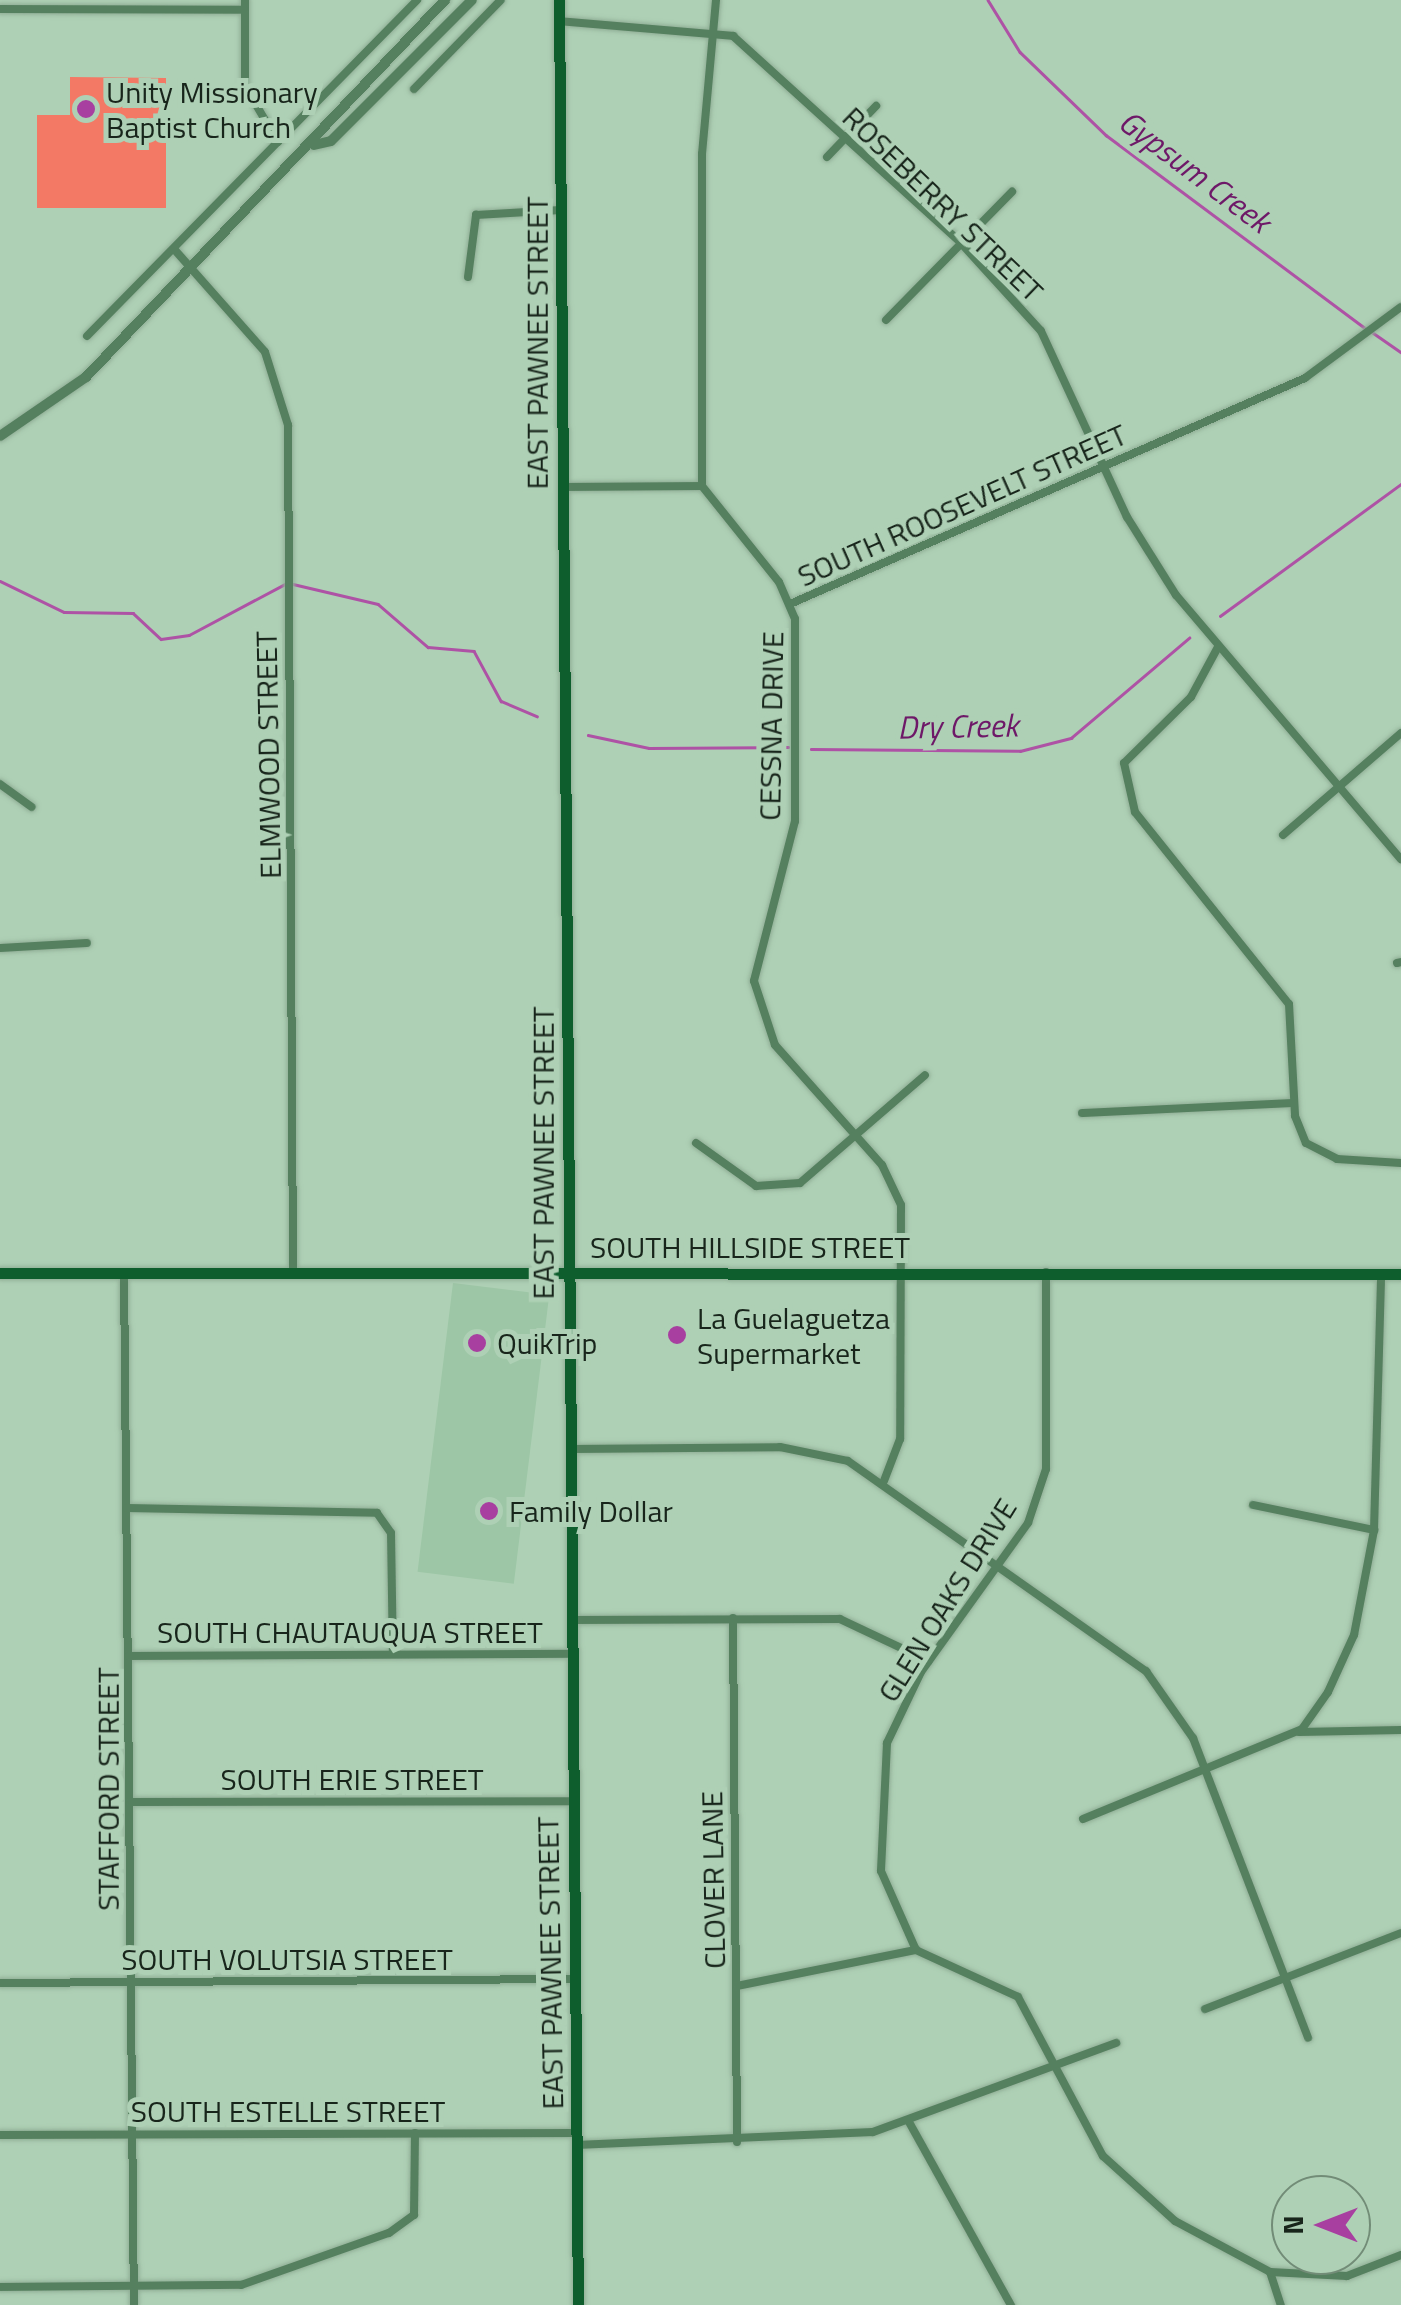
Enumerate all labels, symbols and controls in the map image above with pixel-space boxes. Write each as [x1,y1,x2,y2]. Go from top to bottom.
place label: Unity Missionary Baptist Church [106,74,318,144]
marker: Unity Missionary Baptist Church [75,98,97,120]
street label: ROSEBERRY STREET [835,99,1051,309]
water label: Gypsum Creek [1112,102,1278,240]
street label: EAST PAWNEE STREET [519,196,555,490]
street label: SOUTH ROOSEVELT STREET [792,416,1132,594]
street label: ELMWOOD STREET [248,631,288,879]
street label: CESSNA DRIVE [751,631,791,821]
water label: Dry Creek [897,706,1019,746]
street label: EAST PAWNEE STREET [525,1006,561,1300]
street label: SOUTH HILLSIDE STREET [590,1229,910,1265]
place label: La Guelaguetza Supermarket [697,1300,890,1370]
marker: La Guelaguetza Supermarket [666,1324,688,1346]
place label: QuikTrip [497,1325,597,1361]
marker: QuikTrip [466,1332,488,1354]
street label: GLEN OAKS DRIVE [870,1492,1024,1708]
place label: Family Dollar [509,1493,673,1529]
marker: Family Dollar [478,1500,500,1522]
street label: SOUTH CHAUTAUQUA STREET [157,1614,543,1650]
street label: STAFFORD STREET [90,1667,126,1911]
street label: SOUTH ERIE STREET [220,1761,484,1797]
street label: CLOVER LANE [693,1791,733,1969]
street label: EAST PAWNEE STREET [529,1816,571,2110]
street label: SOUTH VOLUTSIA STREET [121,1941,453,1977]
street label: SOUTH ESTELLE STREET [131,2093,445,2129]
north arrow [1271,2175,1371,2275]
text: N [1271,2215,1314,2235]

